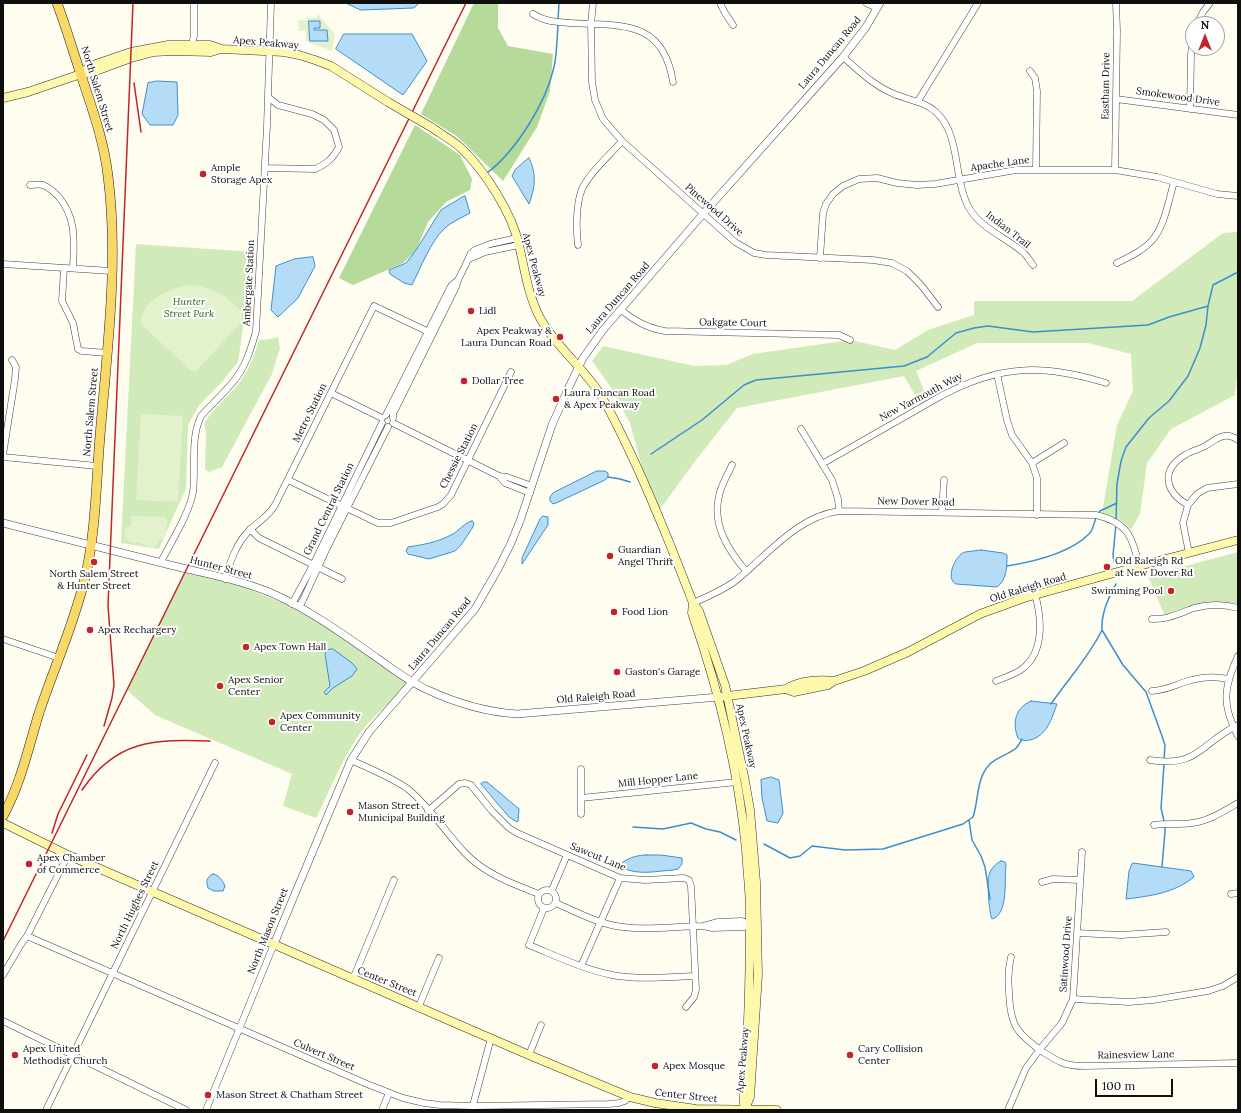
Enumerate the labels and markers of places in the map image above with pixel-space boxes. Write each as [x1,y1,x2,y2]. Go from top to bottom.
place label: Ample Storage Apex [211,162,272,186]
marker: Ample Storage Apex [198,169,208,179]
place label: Lidl [479,305,496,317]
marker: Lidl [466,306,476,316]
place label: Apex Peakway & Laura Duncan Road [461,325,552,348]
marker: Apex Peakway & Laura Duncan Road [555,332,565,342]
place label: Dollar Tree [472,375,524,387]
marker: Dollar Tree [459,376,469,386]
place label: Laura Duncan Road & Apex Peakway [564,387,655,410]
marker: Laura Duncan Road & Apex Peakway [551,394,561,404]
place label: Guardian Angel Thrift [618,544,673,568]
marker: Guardian Angel Thrift [605,551,615,561]
place label: Old Raleigh Rd at New Dover Rd [1115,555,1193,578]
marker: North Salem Street & Hunter Street [89,557,99,567]
marker: Old Raleigh Rd at New Dover Rd [1102,562,1112,572]
place label: North Salem Street & Hunter Street [49,568,139,592]
place label: Swimming Pool [1091,585,1163,597]
marker: Swimming Pool [1166,586,1176,596]
place label: Food Lion [622,606,668,618]
marker: Food Lion [609,607,619,617]
place label: Apex Rechargery [98,624,177,636]
marker: Apex Rechargery [85,625,95,635]
place label: Apex Town Hall [254,641,326,653]
marker: Apex Town Hall [241,642,251,652]
place label: Gaston's Garage [625,666,700,678]
marker: Gaston's Garage [612,667,622,677]
place label: Apex Senior Center [228,674,284,698]
marker: Apex Senior Center [215,681,225,691]
place label: Apex Community Center [280,710,360,734]
marker: Apex Community Center [267,717,277,727]
place label: Mason Street Municipal Building [358,800,445,824]
marker: Mason Street Municipal Building [345,807,355,817]
place label: Apex Chamber of Commerce [37,852,105,876]
marker: Apex Chamber of Commerce [24,859,34,869]
place label: Apex United Methodist Church [23,1043,108,1066]
place label: Cary Collision Center [858,1043,923,1066]
marker: Apex United Methodist Church [10,1050,20,1060]
marker: Cary Collision Center [845,1050,855,1060]
place label: Apex Mosque [663,1060,725,1072]
marker: Apex Mosque [650,1061,660,1071]
place label: Mason Street & Chatham Street [216,1089,363,1101]
marker: Mason Street & Chatham Street [203,1090,213,1100]

